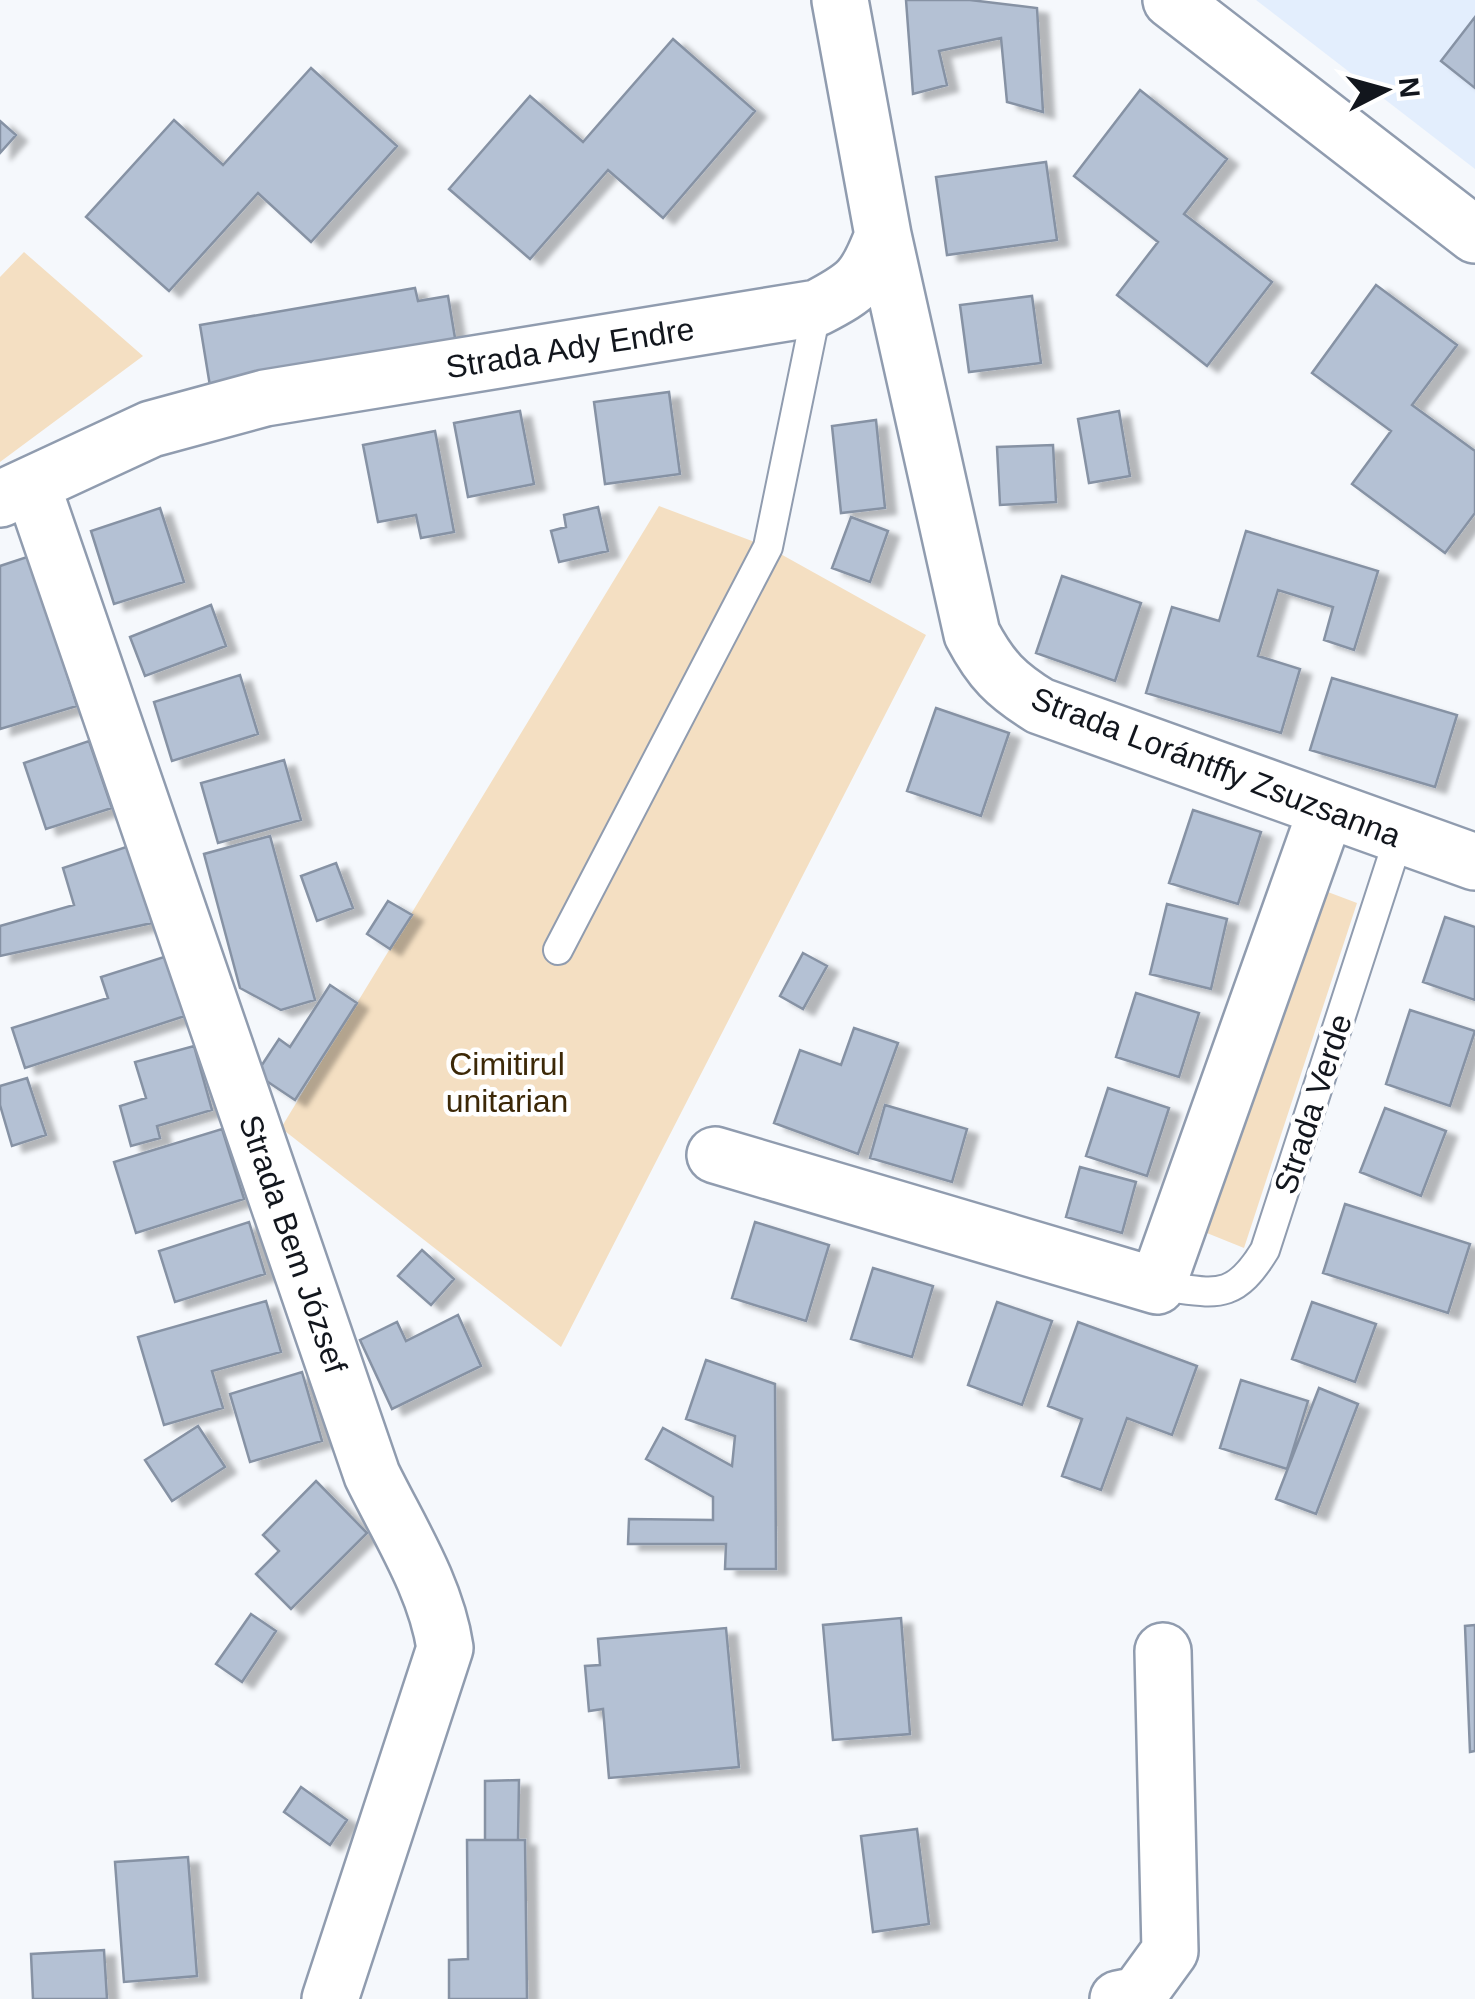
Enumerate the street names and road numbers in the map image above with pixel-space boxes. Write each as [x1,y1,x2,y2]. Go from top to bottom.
street label: Strada Ady Endre [443,311,697,385]
street label: Strada Lorántffy Zsuzsanna [1026,680,1406,854]
street label: Strada Verde [1267,1010,1359,1198]
street label: Strada Bem József [232,1110,354,1378]

